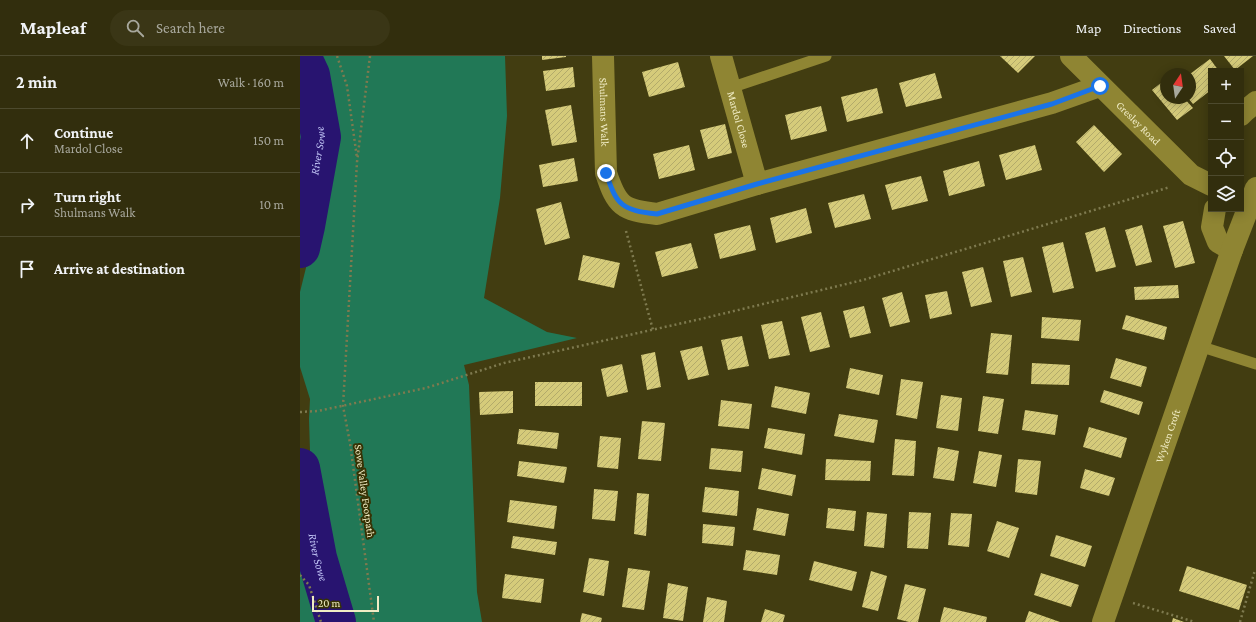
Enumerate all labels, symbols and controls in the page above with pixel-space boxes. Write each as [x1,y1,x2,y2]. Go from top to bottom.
search box [110,10,390,46]
text: Mapleaf [20,17,86,38]
icon: search [124,17,146,39]
text: Search here [156,20,225,36]
text: Map [1076,20,1101,36]
text: Directions [1123,20,1181,36]
text: Saved [1203,20,1236,36]
north arrow [1160,68,1196,104]
map controls [1208,68,1244,212]
button: + [1208,68,1244,104]
text: 2 min [16,73,57,92]
text: Walk · 160 m [218,75,284,90]
street label: Shulmans Walk [598,77,611,147]
route start [1091,77,1109,95]
street label: Mardol Close [725,90,753,149]
street label: Gresley Road [1114,99,1163,147]
button: − [1208,104,1244,140]
text: Continue [54,125,113,141]
water label: River Sowe [307,125,328,176]
icon: ahead [16,130,38,152]
text: 150 m [253,133,284,148]
button: locate [1208,140,1244,176]
text: Mardol Close [54,141,123,156]
route end [597,164,615,182]
button: layers [1208,176,1244,212]
text: Turn right [54,189,121,205]
icon: right [16,194,38,216]
text: 10 m [259,197,284,212]
text: Shulmans Walk [54,205,135,220]
icon: arrive [16,258,38,280]
text: Arrive at destination [54,261,185,277]
street label: Wyken Croft [1153,407,1182,464]
street label: Sowe Valley Footpath [352,444,378,539]
water label: River Sowe [305,532,331,583]
scale bar [312,594,379,613]
text: 20 m [318,597,340,609]

